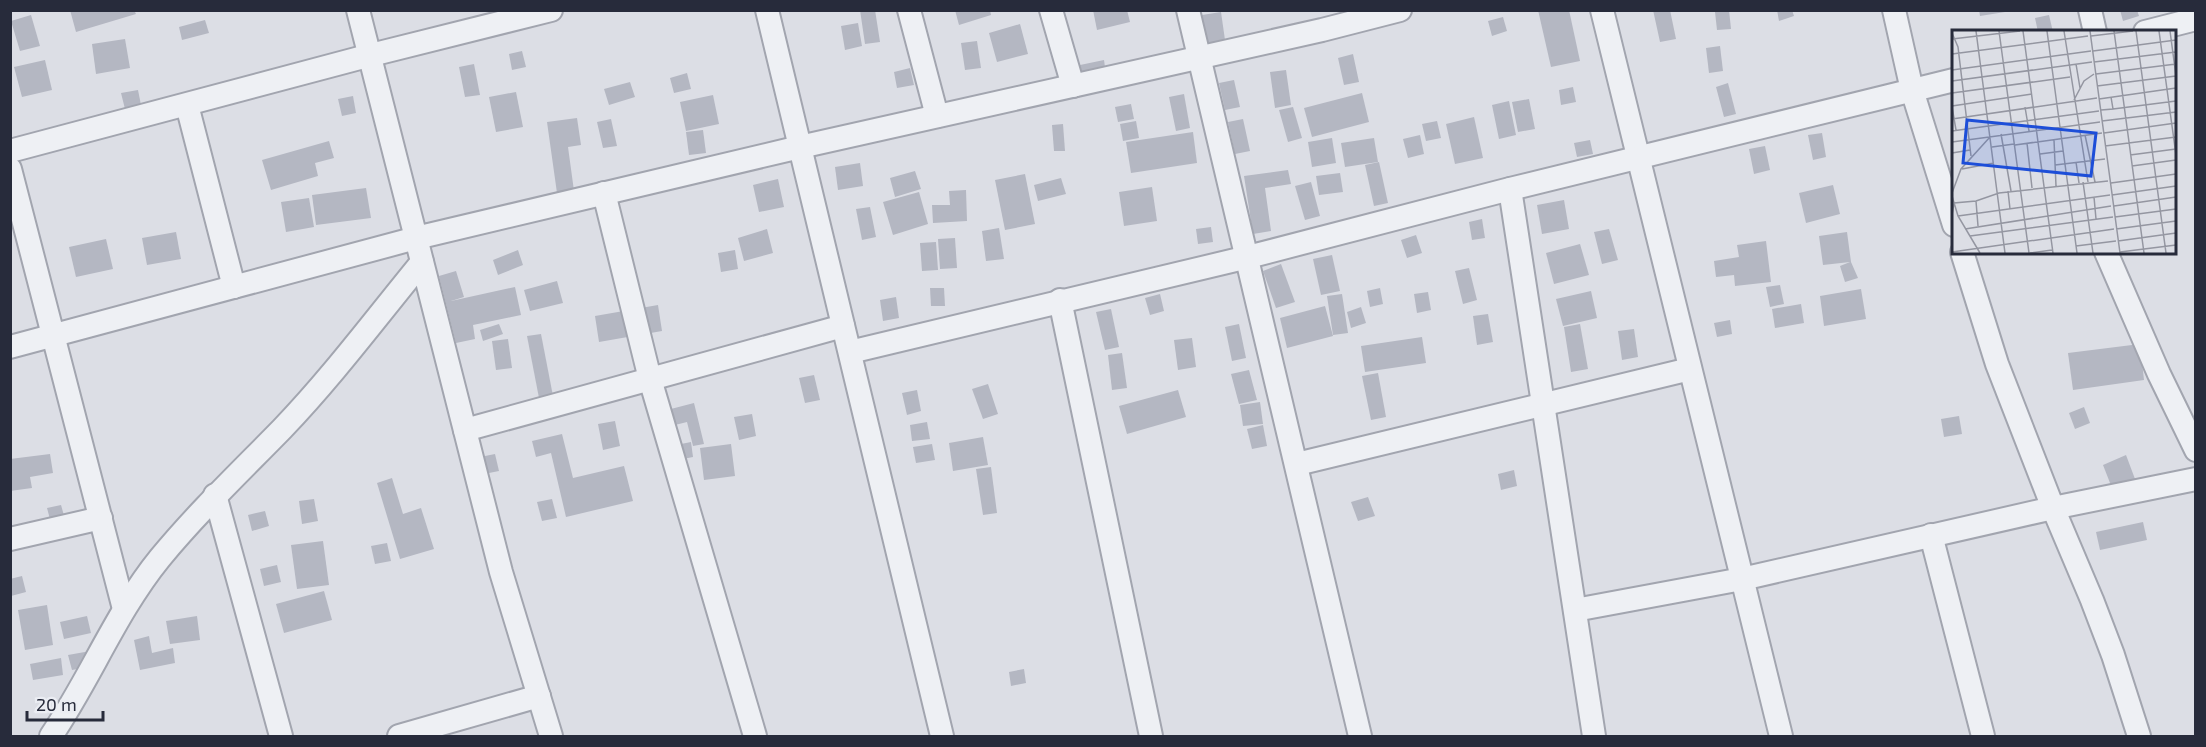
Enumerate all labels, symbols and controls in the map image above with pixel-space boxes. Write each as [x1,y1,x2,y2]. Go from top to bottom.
inset map [1952,30,2176,254]
scale bar [27,684,104,722]
text: 20 m [36,693,77,715]

